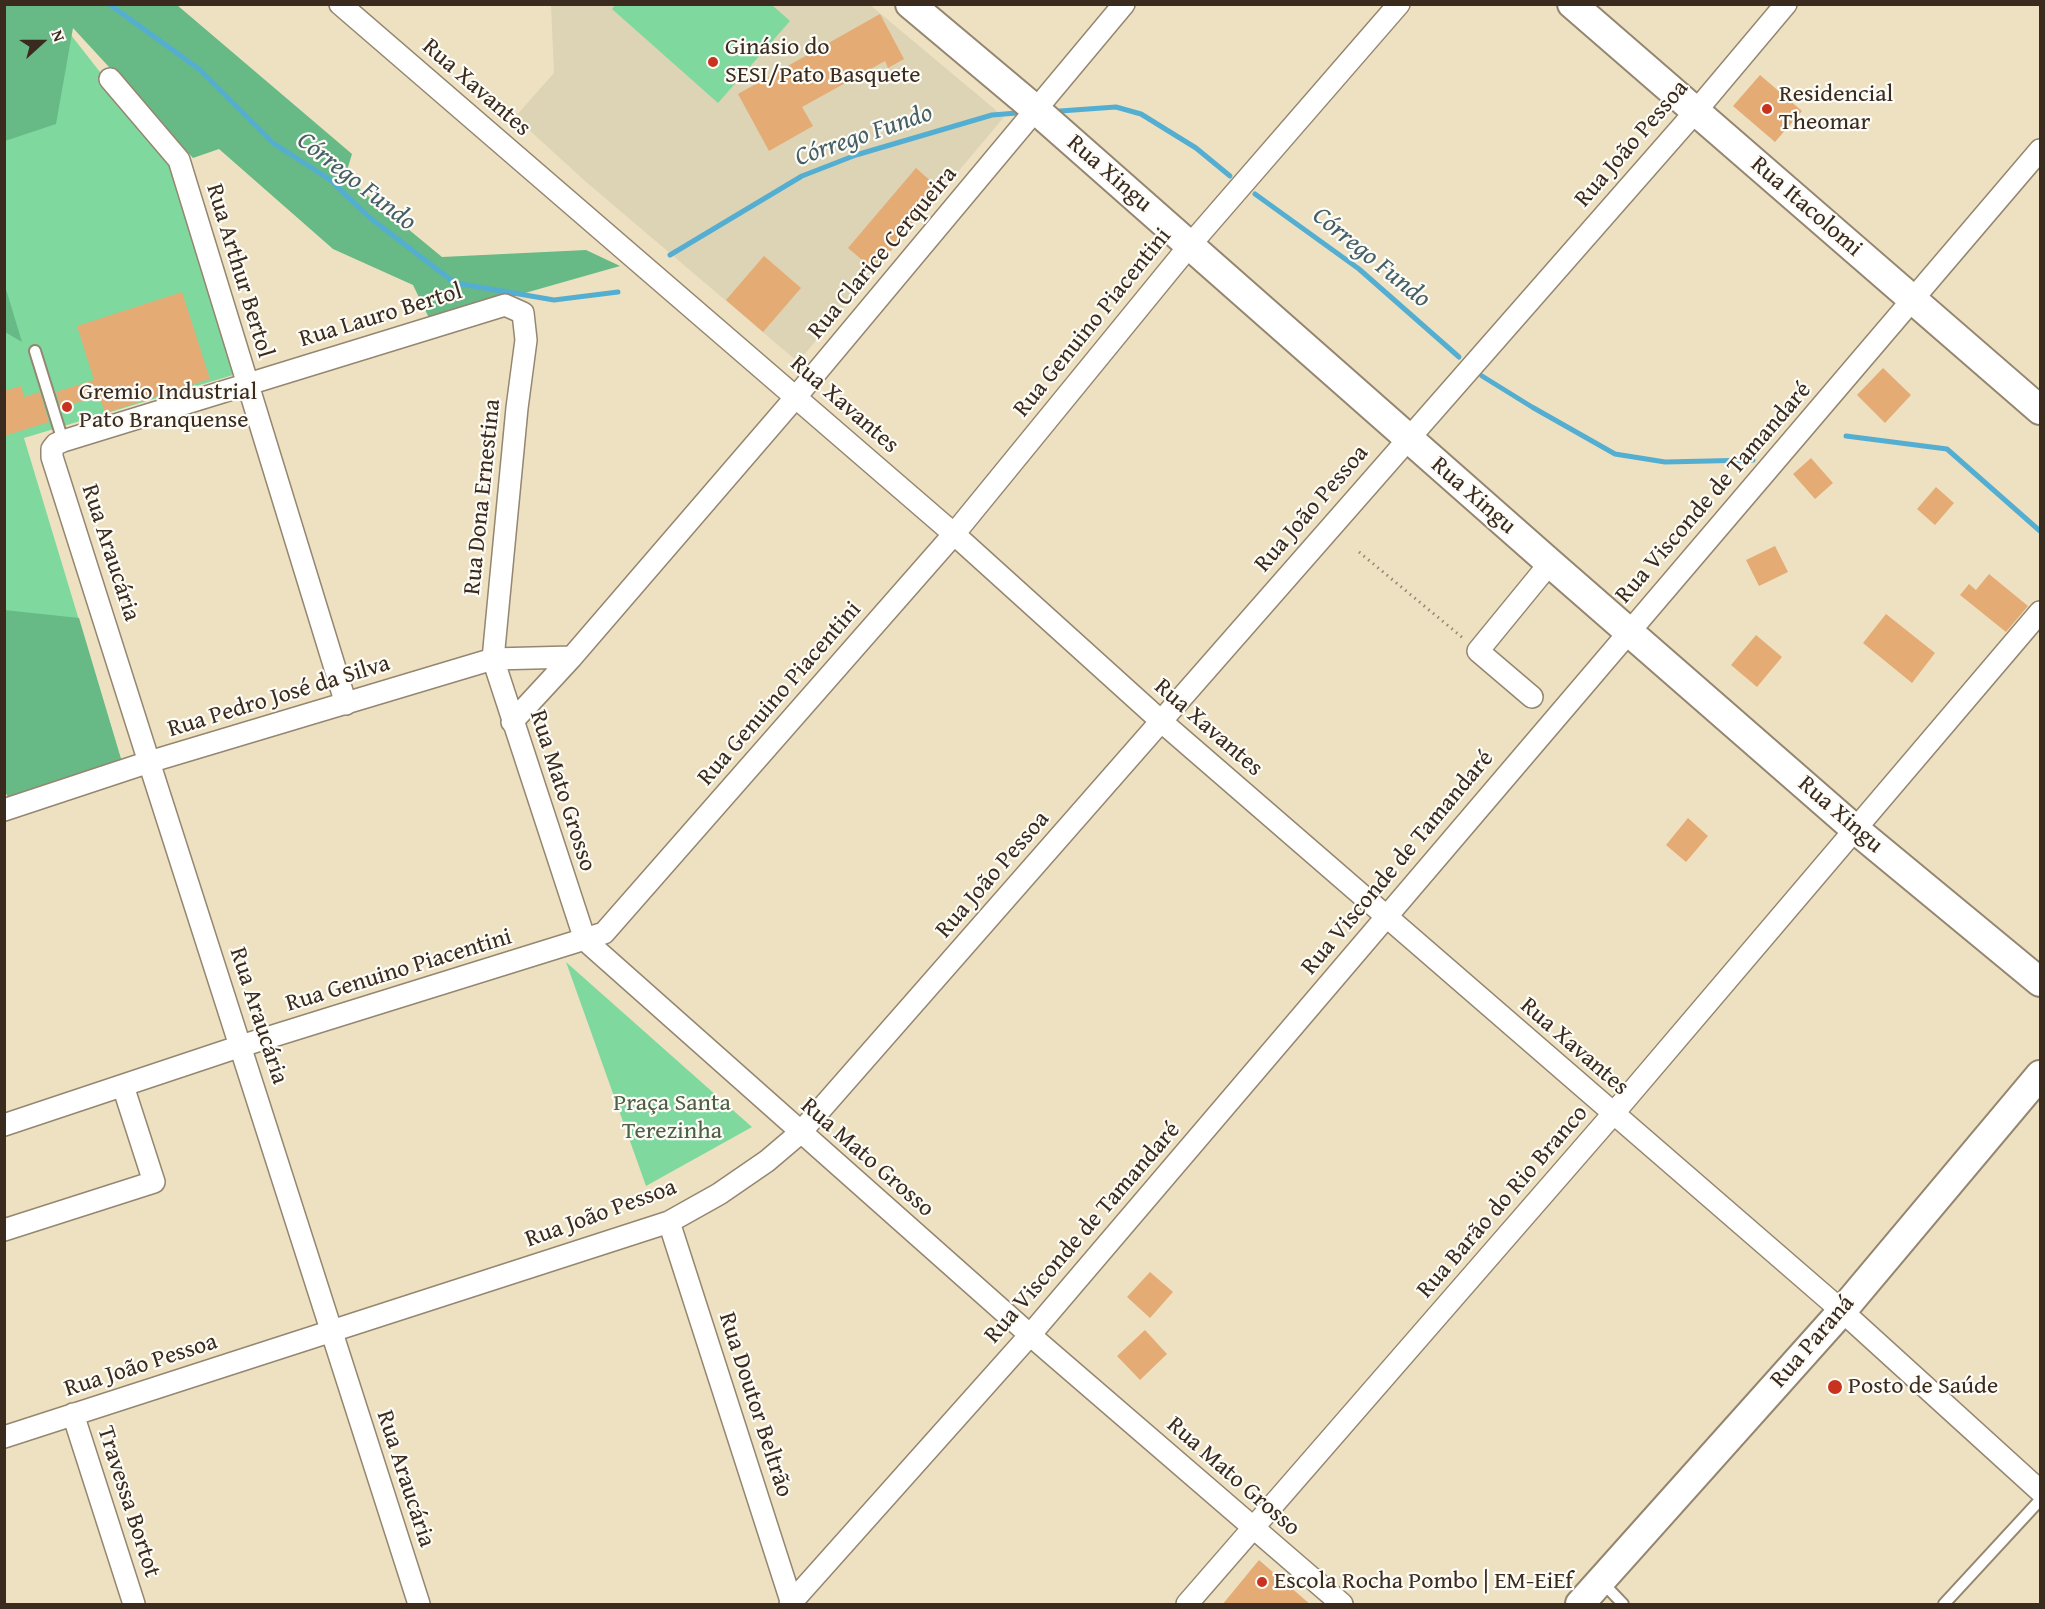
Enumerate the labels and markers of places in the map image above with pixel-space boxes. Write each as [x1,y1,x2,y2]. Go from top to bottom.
place label: Ginásio do SESI/Pato Basquete [725,34,921,90]
marker: Ginásio do SESI/Pato Basquete [706,55,720,69]
place label: Residencial Theomar [1779,81,1893,137]
marker: Residencial Theomar [1760,102,1774,116]
place label: Gremio Industrial Pato Branquense [79,379,257,435]
marker: Gremio Industrial Pato Branquense [60,400,74,414]
place label: Posto de Saúde [1848,1373,1998,1401]
marker: Posto de Saúde [1826,1378,1844,1396]
place label: Escola Rocha Pombo | EM-EiEf [1274,1568,1573,1596]
marker: Escola Rocha Pombo | EM-EiEf [1255,1575,1269,1589]

